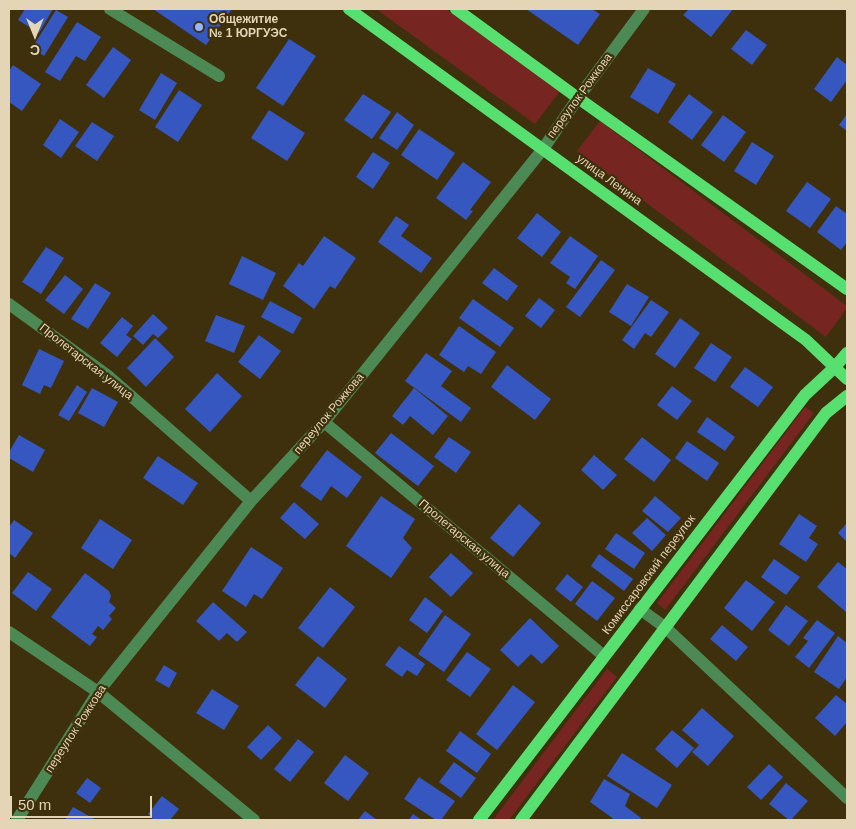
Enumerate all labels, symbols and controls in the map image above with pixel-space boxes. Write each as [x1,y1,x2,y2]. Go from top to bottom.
north arrow [10,10,60,60]
place label: Общежитие № 1 ЮРГУЭС [209,13,287,41]
marker: Общежитие № 1 ЮРГУЭС [193,21,205,33]
text: С [30,42,40,58]
street label: переулок Рожкова [544,51,616,141]
street label: улица Ленина [573,151,645,209]
street label: Пролетарская улица [36,321,136,403]
street label: переулок Рожкова [291,370,367,458]
street label: Пролетарская улица [415,497,513,581]
street label: Комиссаровский переулок [599,512,699,638]
street label: переулок Рожкова [42,683,110,775]
scale bar [12,786,155,818]
text: 50 m [18,796,51,813]

